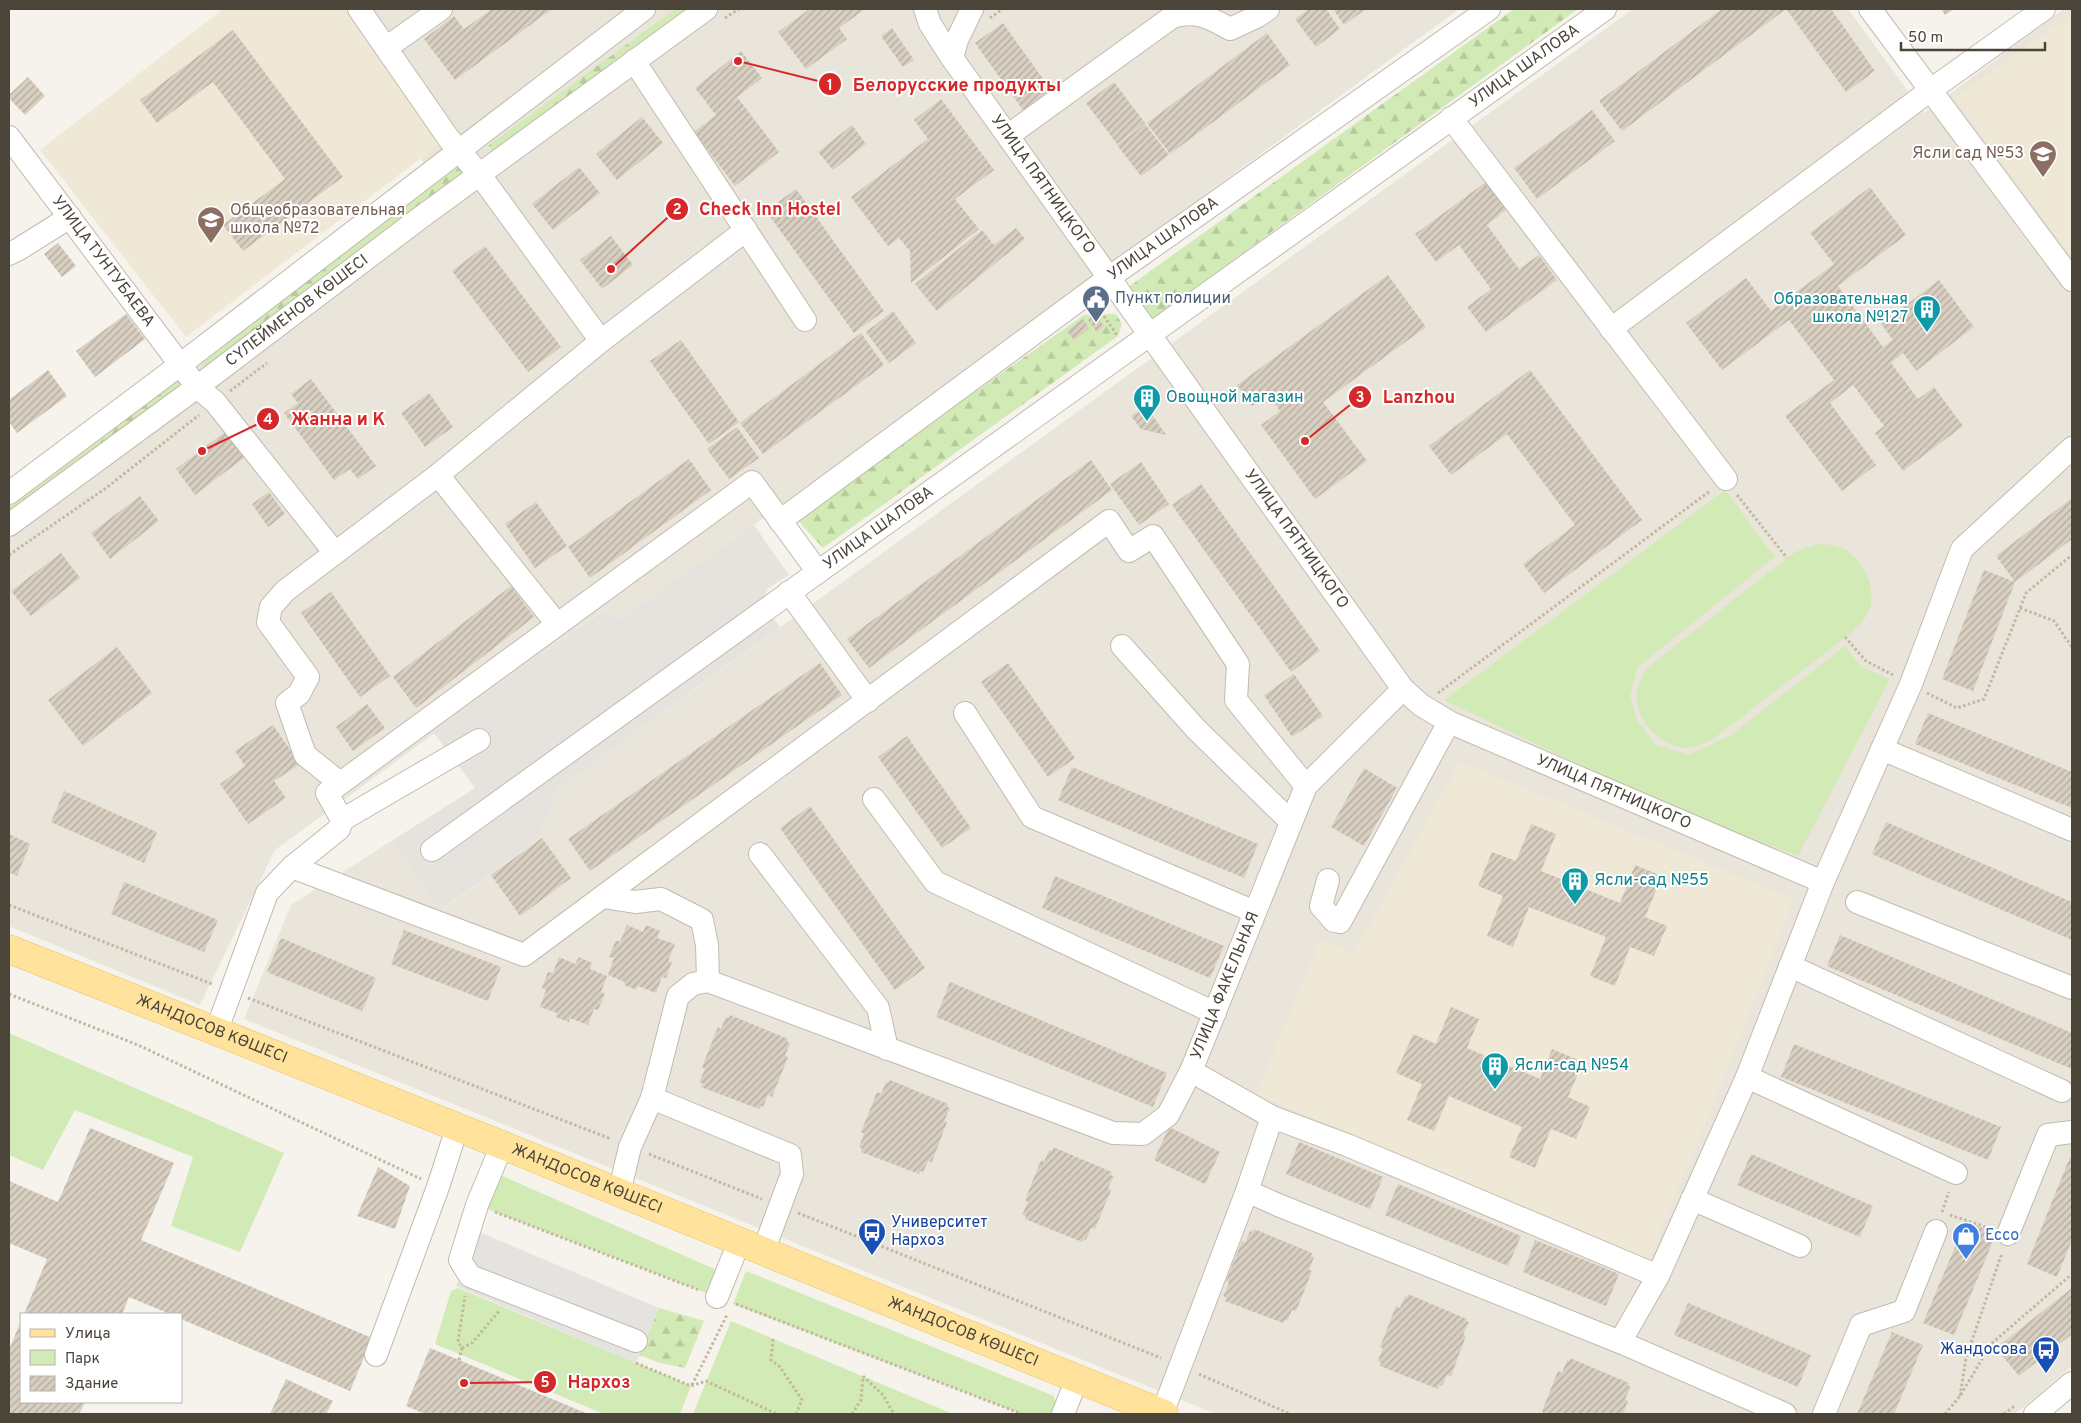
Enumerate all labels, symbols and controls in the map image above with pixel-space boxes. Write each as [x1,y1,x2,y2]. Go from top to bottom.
street label: УЛИЦА ШАЛОВА [1466,20,1584,113]
scale bar [1901,20,2045,52]
text: 50 m [1908,29,1943,48]
callout: Белорусские продукты [818,68,1071,101]
text: Белорусские продукты [853,75,1061,98]
text: 1 [827,77,833,96]
street label: УЛИЦА ПЯТНИЦКОГО [986,111,1099,258]
school or university icon: Ясли сад №53 [2028,139,2058,178]
place label: Ясли сад №53 [1912,144,2024,164]
street label: УЛИЦА ТУНТУБАЕВА [47,192,159,331]
callout: Check Inn Hostel [664,192,851,225]
street label: УЛИЦА ШАЛОВА [1104,193,1223,285]
text: Check Inn Hostel [699,199,841,222]
place label: Общеобразовательная школа №72 [230,201,405,239]
text: 2 [672,201,682,220]
school or university icon: Общеобразовательная школа №72 [196,205,226,244]
street label: СҮЛЕЙМЕНОВ КӨШЕСІ [222,250,373,372]
public building icon: Пункт полиции [1081,284,1111,323]
place label: Пункт полиции [1115,289,1231,309]
place label: Образовательная школа №127 [1773,290,1908,328]
building icon: Образовательная школа №127 [1912,294,1942,333]
callout: Lanzhou [1348,381,1465,414]
building icon: Овощной магазин [1132,383,1162,422]
text: Lanzhou [1383,387,1455,410]
place label: Овощной магазин [1166,388,1304,408]
text: 3 [1356,389,1365,408]
callout: Жанна и К [255,402,395,435]
text: Жанна и К [291,409,385,432]
text: 4 [263,411,273,430]
street label: УЛИЦА ПЯТНИЦКОГО [1239,466,1353,613]
street label: УЛИЦА ШАЛОВА [820,482,938,575]
street label: УЛИЦА ПЯТНИЦКОГО [1533,751,1694,834]
building icon: Ясли-сад №55 [1560,866,1590,905]
place label: Ясли-сад №55 [1594,871,1709,891]
street label: УЛИЦА ФАКЕЛЬНАЯ [1187,909,1264,1062]
street label: ЖАНДОСОВ КӨШЕСІ [133,991,290,1069]
building icon: Ясли-сад №54 [1480,1051,1510,1090]
place label: Ясли-сад №54 [1514,1056,1629,1076]
street label: ЖАНДОСОВ КӨШЕСІ [508,1140,665,1219]
place label: Университет Нархоз [891,1213,988,1251]
bus stop icon: Университет Нархоз [857,1217,887,1256]
shop icon: Ecco [1951,1221,1981,1260]
place label: Ecco [1985,1226,2019,1246]
street label: ЖАНДОСОВ КӨШЕСІ [885,1293,1041,1372]
legend [20,1313,182,1403]
text: Улица [65,1325,110,1344]
bus stop icon: Жандосова [2031,1335,2061,1374]
place label: Жандосова [1940,1340,2027,1360]
text: Парк [65,1350,100,1369]
callout: Нархоз [532,1365,640,1398]
text: Нархоз [567,1372,631,1395]
text: 5 [540,1374,550,1393]
text: Здание [65,1375,118,1394]

